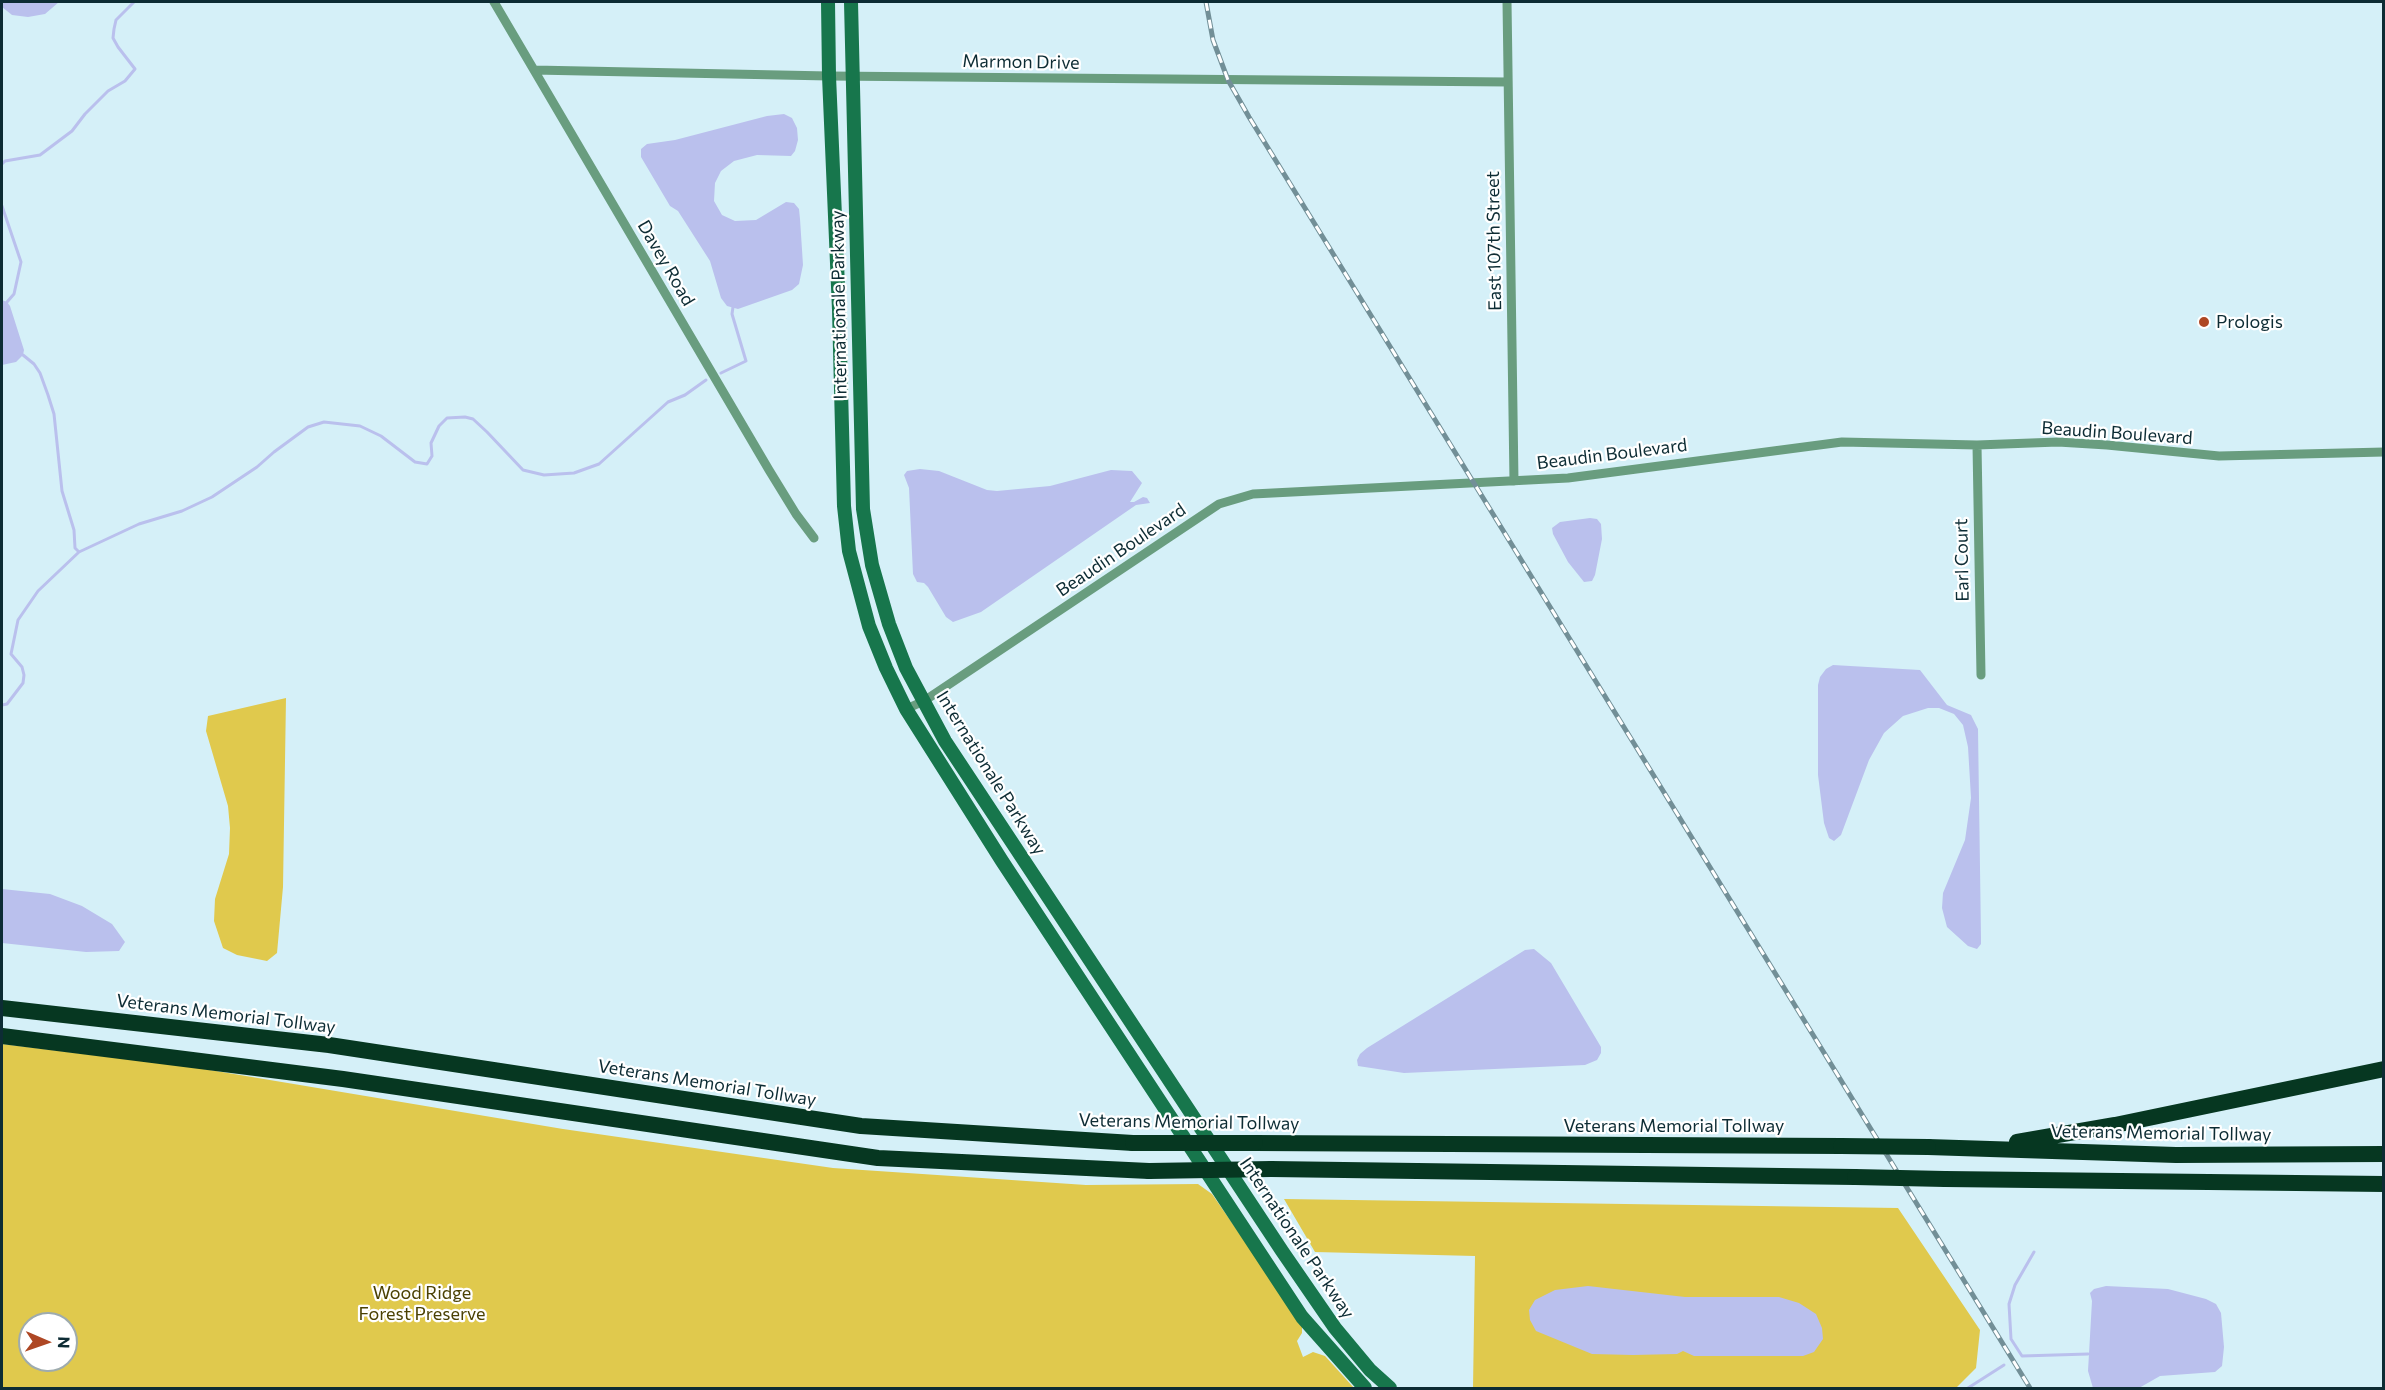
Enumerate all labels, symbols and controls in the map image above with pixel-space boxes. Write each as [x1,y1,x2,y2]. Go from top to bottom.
street label: Marmon Drive [962,50,1080,74]
street label: East 107th Street [1482,171,1506,311]
street label: Internationale Parkway [827,210,851,400]
street label: Davey Road [633,216,699,310]
place label: Prologis [2216,311,2283,333]
marker: Prologis [2197,315,2211,329]
street label: Beaudin Boulevard [2041,417,2193,449]
street label: Beaudin Boulevard [1536,434,1688,474]
street label: Beaudin Boulevard [1052,499,1190,601]
street label: Earl Court [1950,518,1974,602]
street label: Internationale Parkway [932,687,1050,859]
street label: Veterans Memorial Tollway [115,990,337,1038]
street label: Veterans Memorial Tollway [596,1055,818,1111]
street label: Veterans Memorial Tollway [1078,1109,1300,1135]
street label: Veterans Memorial Tollway [1564,1115,1784,1137]
street label: Veterans Memorial Tollway [2050,1120,2272,1146]
street label: Internationale Parkway [1235,1153,1359,1323]
park label: Wood Ridge Forest Preserve [359,1282,485,1324]
north arrow [18,1312,78,1372]
text: N [55,1336,74,1349]

